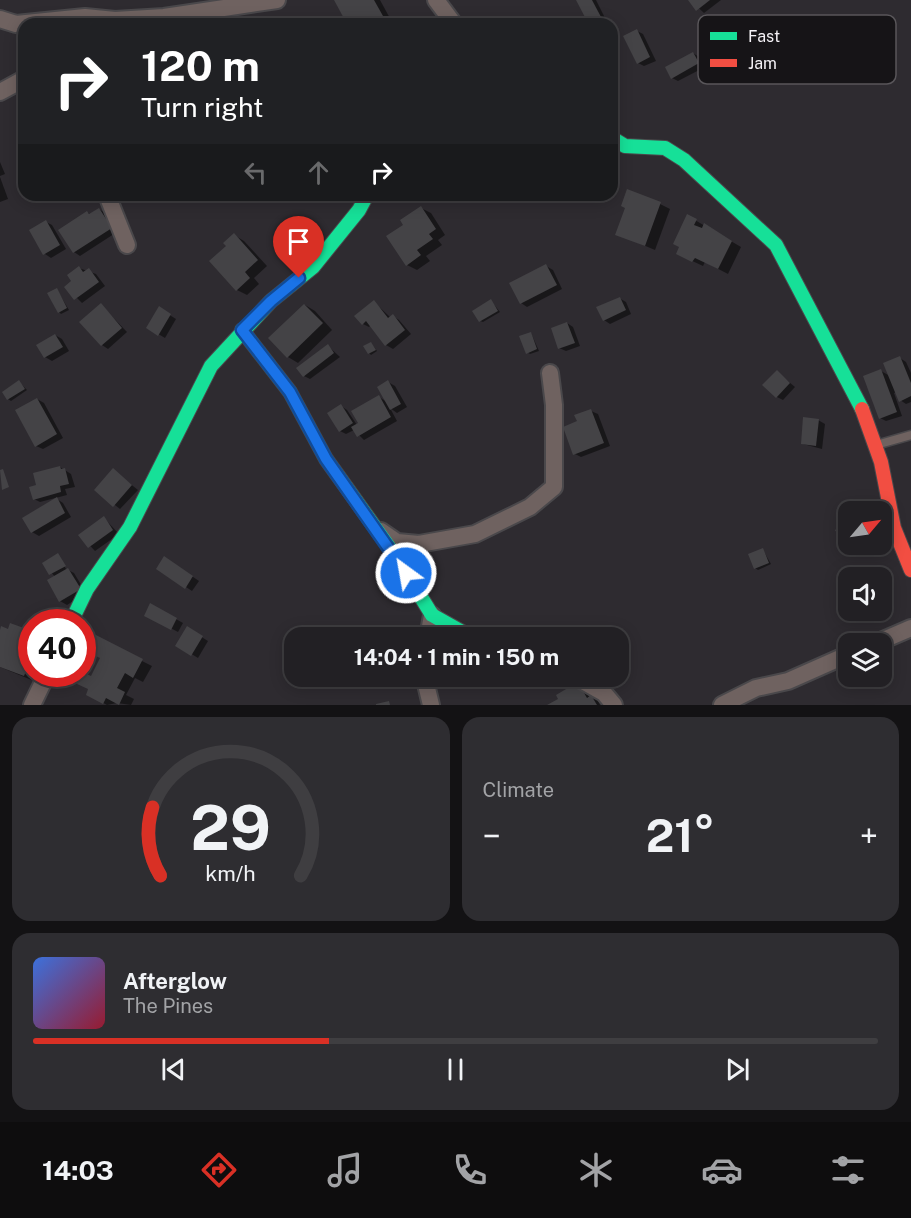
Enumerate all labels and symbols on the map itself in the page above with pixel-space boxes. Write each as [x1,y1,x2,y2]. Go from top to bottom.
legend [698,15,896,84]
text: Fast [748,27,780,46]
text: Jam [748,54,777,73]
pin [273,216,324,278]
north arrow [838,501,892,555]
position arrow [374,541,438,605]
speed limit sign: 40 [18,609,96,687]

